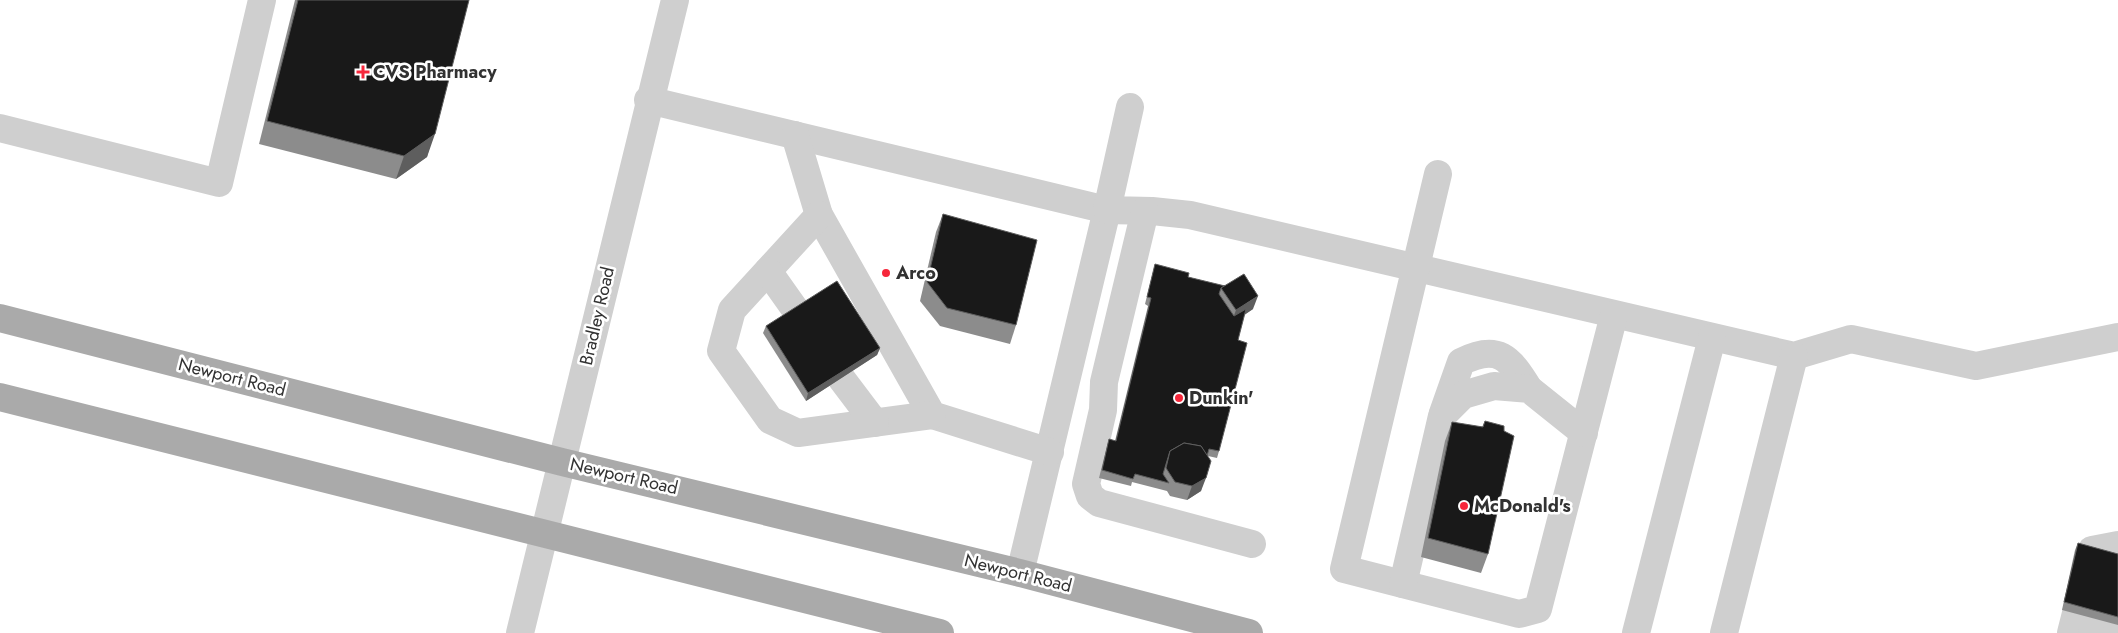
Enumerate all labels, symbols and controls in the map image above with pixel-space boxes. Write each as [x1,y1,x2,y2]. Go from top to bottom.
place label: CVS Pharmacy [373,59,497,85]
marker: CVS Pharmacy [357,66,369,78]
place label: Arco [895,260,936,286]
street label: Bradley Road [573,264,621,368]
marker: Arco [880,267,892,279]
street label: Newport Road [175,351,289,403]
place label: Dunkin' [1189,385,1254,411]
marker: Dunkin' [1173,392,1185,404]
street label: Newport Road [567,451,681,501]
place label: McDonald's [1474,493,1571,519]
marker: McDonald's [1458,500,1470,512]
street label: Newport Road [961,547,1075,599]

